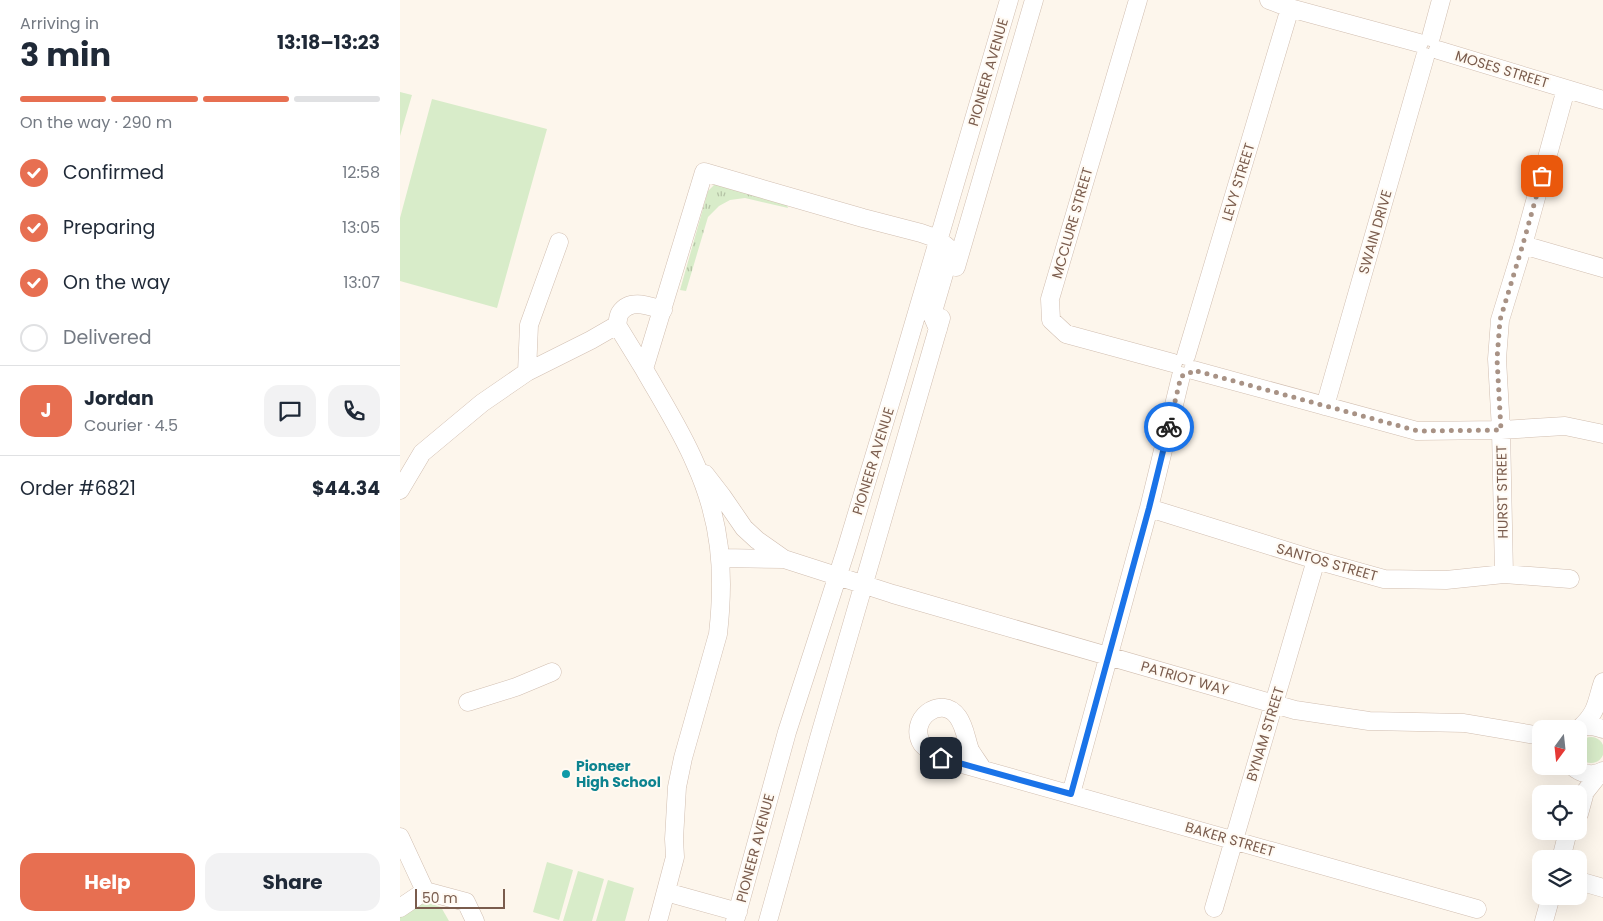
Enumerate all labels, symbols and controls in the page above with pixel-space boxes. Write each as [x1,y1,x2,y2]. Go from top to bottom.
text: Arriving in [20,12,99,35]
street label: PIONEER AVENUE [963,16,1013,128]
text: 13:18–13:23 [277,29,380,56]
text: 3 min [20,32,111,77]
street label: MOSES STREET [1453,45,1552,93]
text: On the way · 290 m [20,111,172,134]
street label: LEVY STREET [1217,140,1260,224]
pin [1521,155,1563,197]
icon: check [20,159,48,187]
text: Confirmed [63,159,164,186]
text: 12:58 [342,161,380,184]
icon: bag [1528,162,1556,190]
street label: MCCLURE STREET [1047,165,1098,281]
street label: SWAIN DRIVE [1353,188,1397,276]
icon: check [20,214,48,242]
text: Preparing [63,214,155,241]
text: 13:05 [342,216,380,239]
icon: check [20,269,48,297]
text: On the way [63,269,170,296]
text: 13:07 [343,271,380,294]
text: Delivered [63,324,152,351]
text: Jordan [84,385,154,412]
button: chat [264,385,316,437]
button: phone [328,385,380,437]
text: J [41,397,51,424]
courier [1144,402,1194,452]
street label: PIONEER AVENUE [847,405,899,517]
icon: bike [1155,413,1183,441]
text: Courier · 4.5 [84,414,178,437]
street label: HURST STREET [1491,445,1513,539]
text: Order #6821 [20,475,136,502]
text: $44.34 [312,475,380,502]
street label: SANTOS STREET [1274,538,1380,586]
street label: PATRIOT WAY [1139,656,1231,700]
street label: BYNAM STREET [1241,684,1289,784]
north arrow [1532,720,1588,775]
map controls [1532,720,1587,905]
pin [920,737,962,779]
icon: home [927,744,955,772]
place label: Pioneer High School [576,756,661,792]
marker: Pioneer High School [560,768,572,780]
button: locate [1532,785,1587,840]
street label: PIONEER AVENUE [731,792,779,904]
street label: BAKER STREET [1183,817,1277,861]
button: layers [1532,850,1587,905]
button: Help [20,853,195,911]
button: Share [205,853,380,911]
scale bar [415,886,505,909]
text: 50 m [422,888,458,908]

